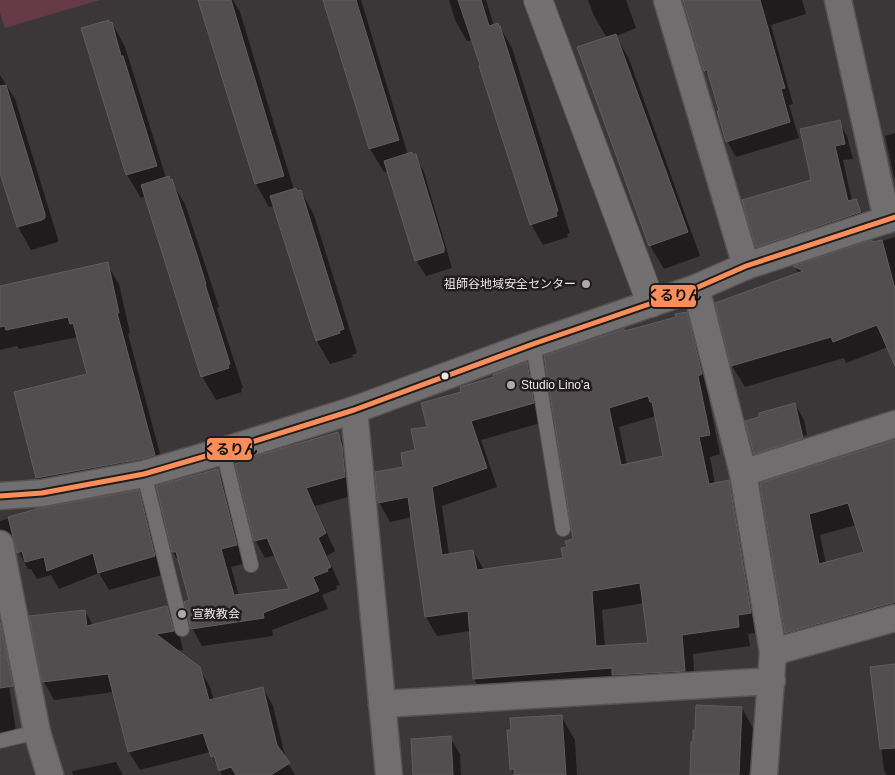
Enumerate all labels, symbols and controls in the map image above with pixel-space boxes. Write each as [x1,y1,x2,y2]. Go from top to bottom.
place label: 祖師谷地域安全センター [444,277,576,291]
marker: 祖師谷地域安全センター [580,278,592,290]
line badge: くるりん [650,284,697,308]
text: くるりん [646,287,702,303]
unlabelled marker [440,371,450,381]
place label: Studio Lino'a [521,378,590,392]
marker: Studio Lino'a [505,379,517,391]
line badge: くるりん [206,437,253,461]
text: くるりん [202,441,258,457]
place label: 宣教教会 [192,607,240,621]
marker: 宣教教会 [176,608,188,620]

